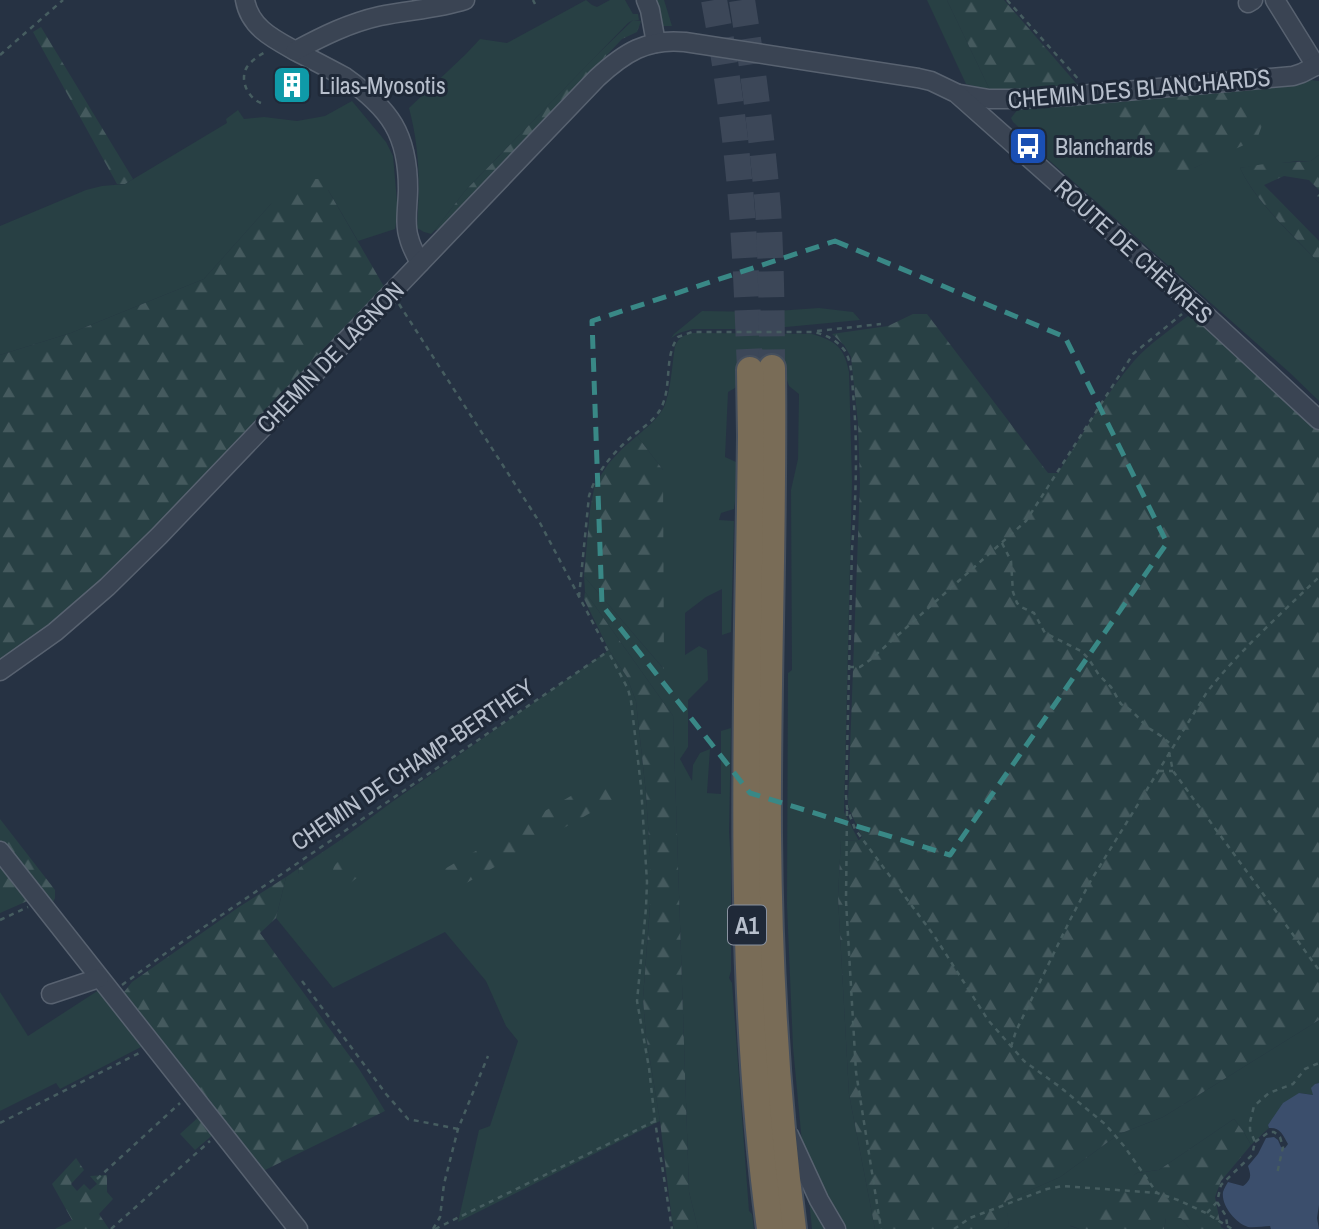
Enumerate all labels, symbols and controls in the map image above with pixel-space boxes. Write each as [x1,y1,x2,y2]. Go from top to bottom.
street label: CHEMIN DES BLANCHARDS [1006,61,1272,115]
building icon: Lilas-Myosotis [271,64,313,106]
place label: Lilas-Myosotis [319,69,446,101]
bus stop icon: Blanchards [1007,125,1049,167]
place label: Blanchards [1055,130,1153,162]
street label: ROUTE DE CHÈVRES [1048,171,1220,331]
street label: CHEMIN DE LAGNON [249,274,411,440]
street label: CHEMIN DE CHAMP-BERTHEY [284,671,540,857]
road number: A1 [728,906,766,944]

